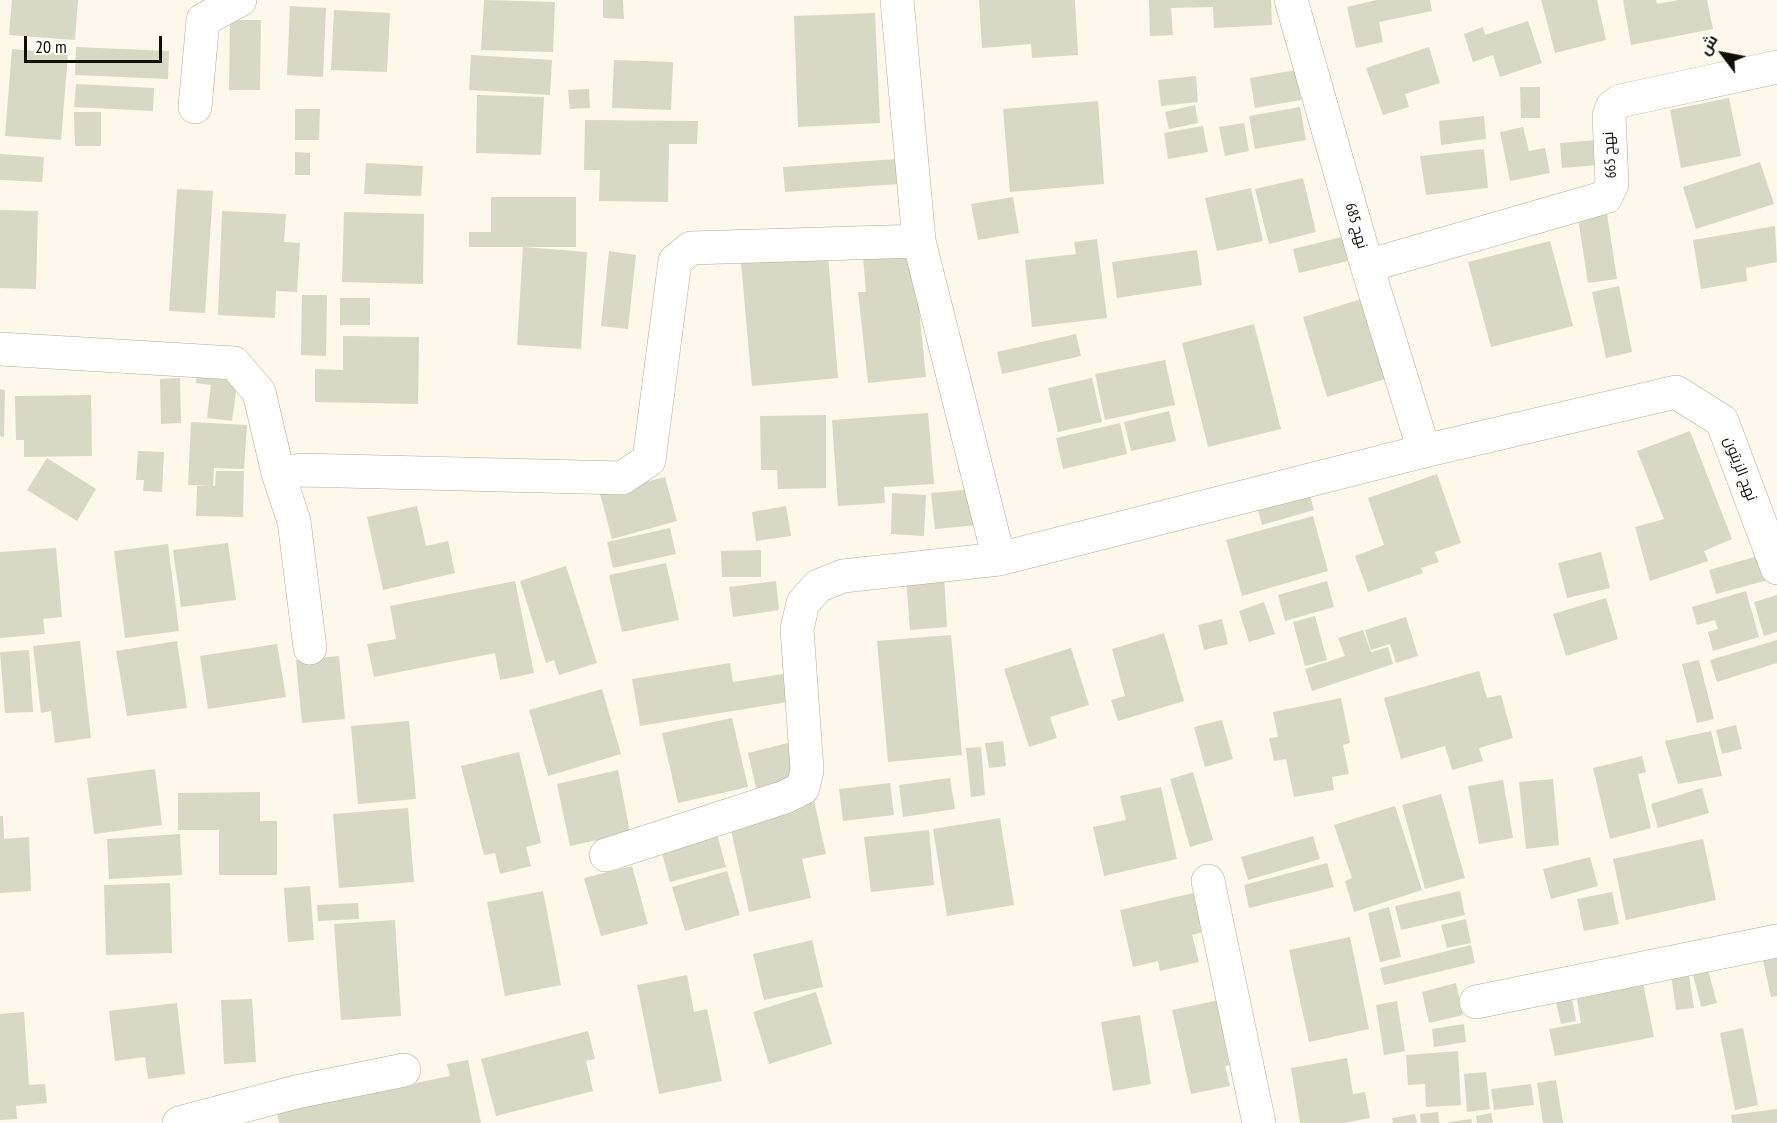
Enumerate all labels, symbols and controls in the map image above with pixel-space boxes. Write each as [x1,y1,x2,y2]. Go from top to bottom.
scale bar [27,24,165,62]
north arrow [1693,24,1753,84]
text: ش [1694,30,1722,58]
text: 20 m [35,35,67,58]
street label: نهج 665 [1599,131,1621,179]
street label: نهج 685 [1341,201,1371,251]
street label: نهج الزيتون [1720,434,1760,504]

